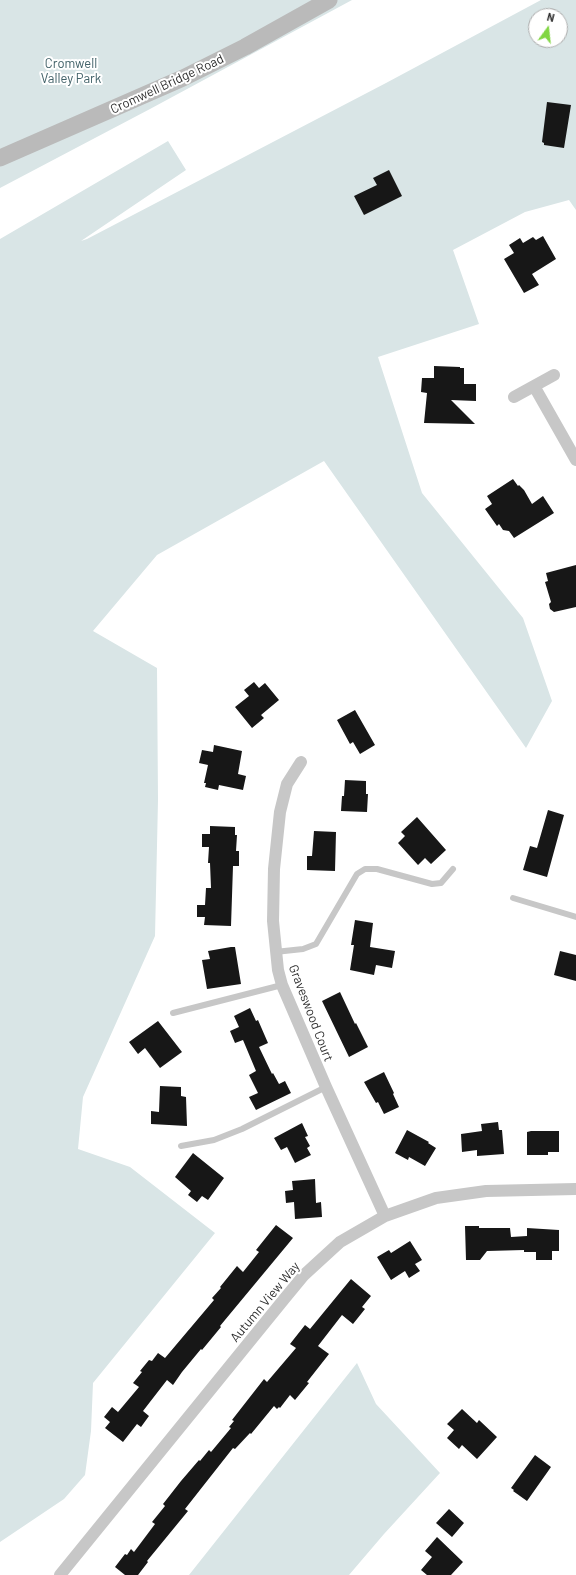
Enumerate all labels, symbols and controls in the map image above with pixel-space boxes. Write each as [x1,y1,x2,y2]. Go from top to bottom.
north arrow [528,8,568,48]
text: N [546,10,556,24]
street label: Cromwell Bridge Road [108,51,226,117]
park label: Cromwell Valley Park [41,56,101,87]
street label: Graveswood Court [285,962,337,1064]
street label: Autumn View Way [227,1259,303,1345]

